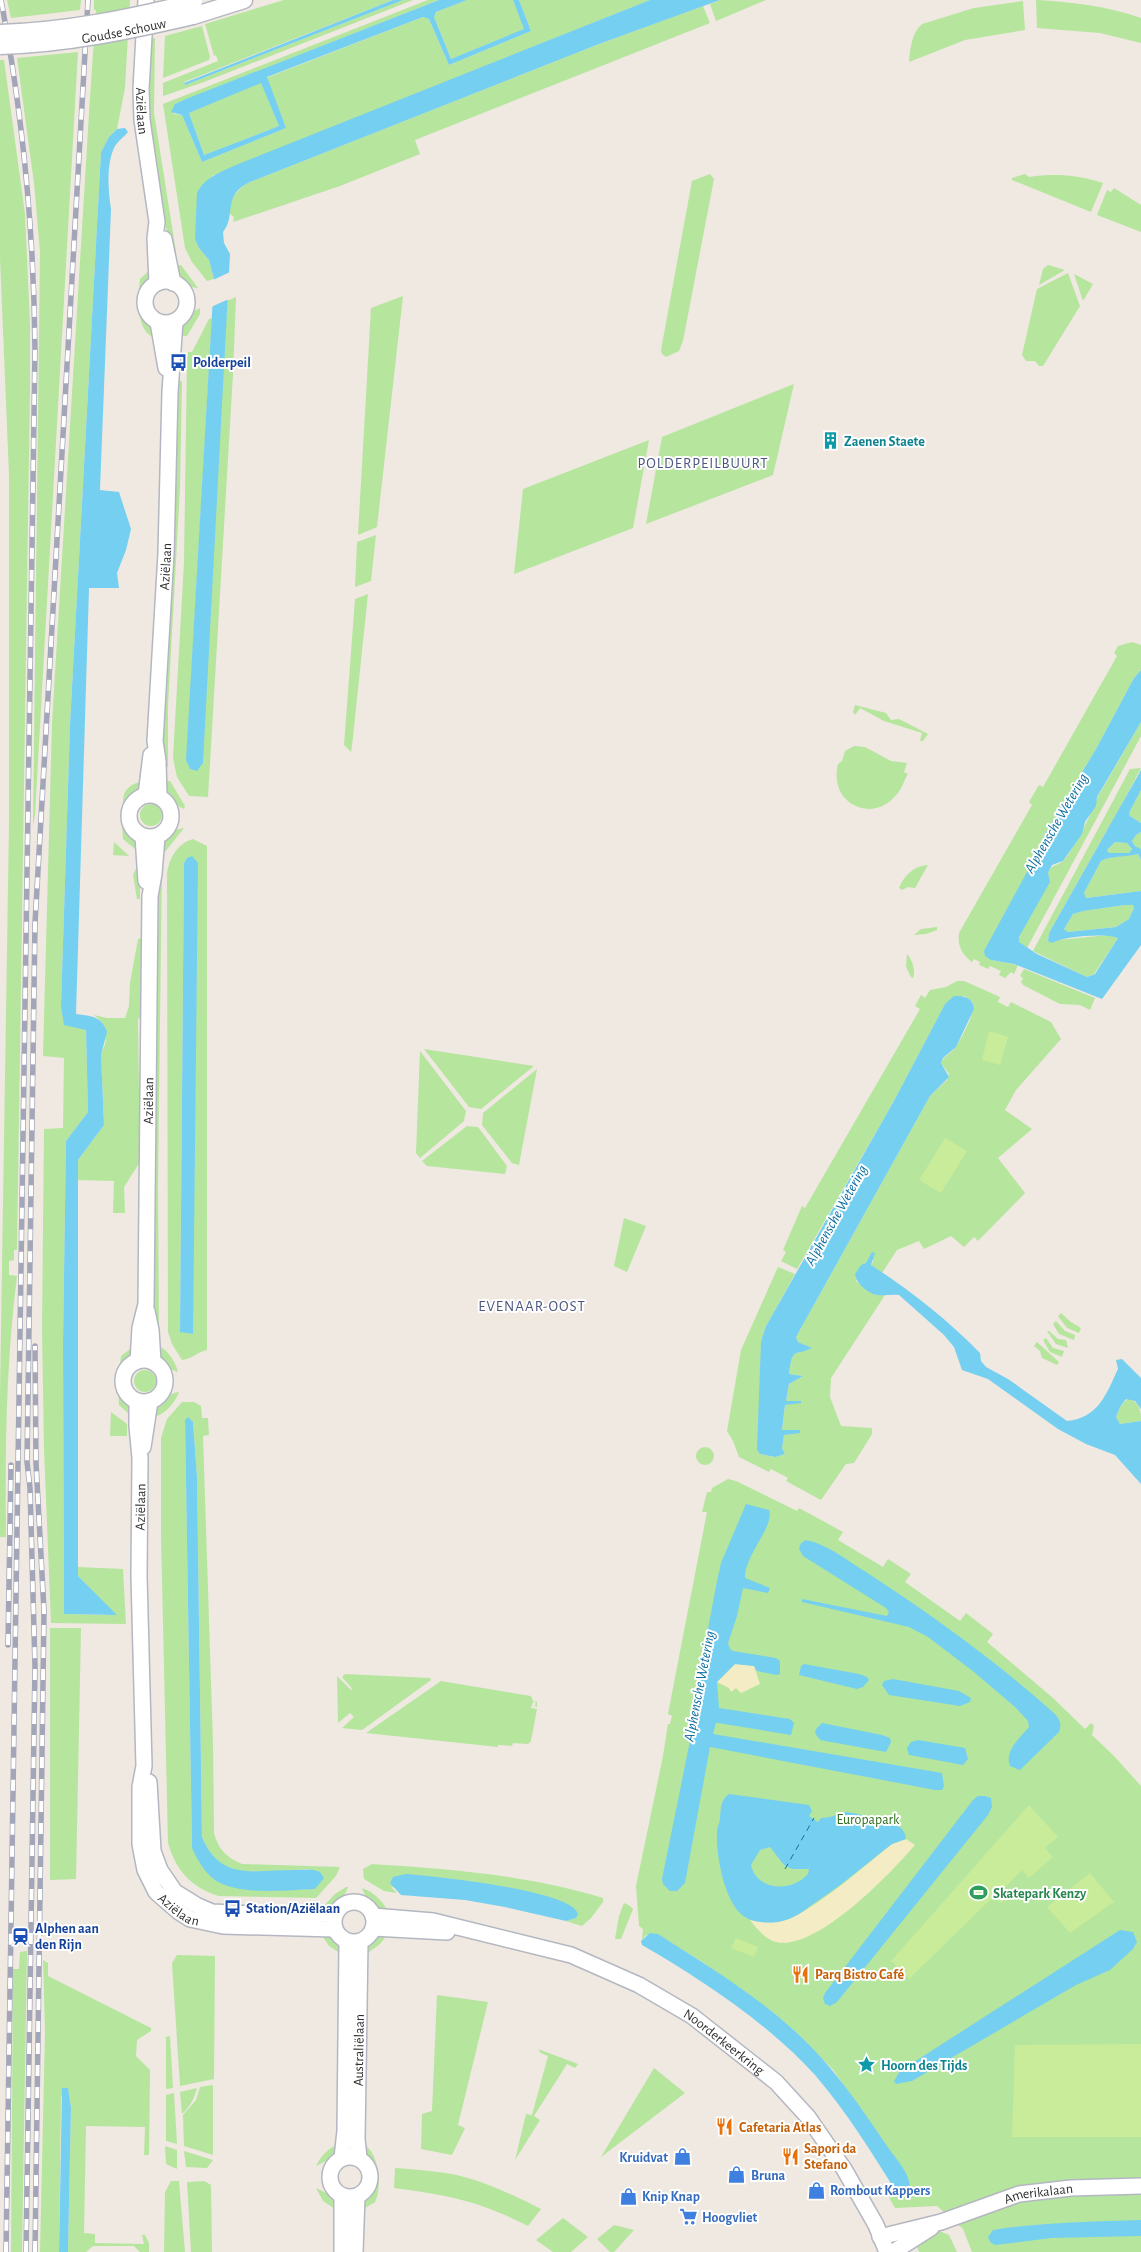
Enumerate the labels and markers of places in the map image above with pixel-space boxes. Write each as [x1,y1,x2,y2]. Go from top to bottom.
bus stop icon: Polderpeil [169,352,189,372]
place label: Polderpeil [193,356,251,370]
building icon: Zaenen Staete [820,431,840,451]
place label: Zaenen Staete [844,435,925,449]
sports icon: Skatepark Kenzy [969,1883,989,1903]
place label: Skatepark Kenzy [993,1887,1087,1901]
bus stop icon: Station/Aziëlaan [222,1898,242,1918]
place label: Station/Aziëlaan [246,1902,340,1916]
place label: Alphen aan den Rijn [35,1922,99,1952]
station icon: Alphen aan den Rijn [11,1926,31,1946]
restaurant icon: Parq Bistro Café [791,1964,811,1984]
place label: Parq Bistro Café [815,1968,904,1982]
place icon: Hoorn des Tijds [857,2055,877,2075]
place label: Hoorn des Tijds [881,2059,968,2073]
restaurant icon: Cafetaria Atlas [715,2117,735,2137]
place label: Cafetaria Atlas [739,2121,821,2135]
place label: Sapori da Stefano [804,2142,857,2172]
restaurant icon: Sapori da Stefano [780,2146,800,2166]
shop icon: Kruidvat [672,2147,692,2167]
place label: Kruidvat [619,2151,668,2165]
shop icon: Bruna [727,2165,747,2185]
place label: Bruna [751,2169,786,2183]
shop icon: Rombout Kappers [806,2180,826,2200]
place label: Rombout Kappers [830,2184,930,2198]
shop icon: Knip Knap [618,2186,638,2206]
place label: Knip Knap [642,2190,700,2204]
supermarket icon: Hoogvliet [678,2207,698,2227]
place label: Hoogvliet [702,2211,758,2225]

